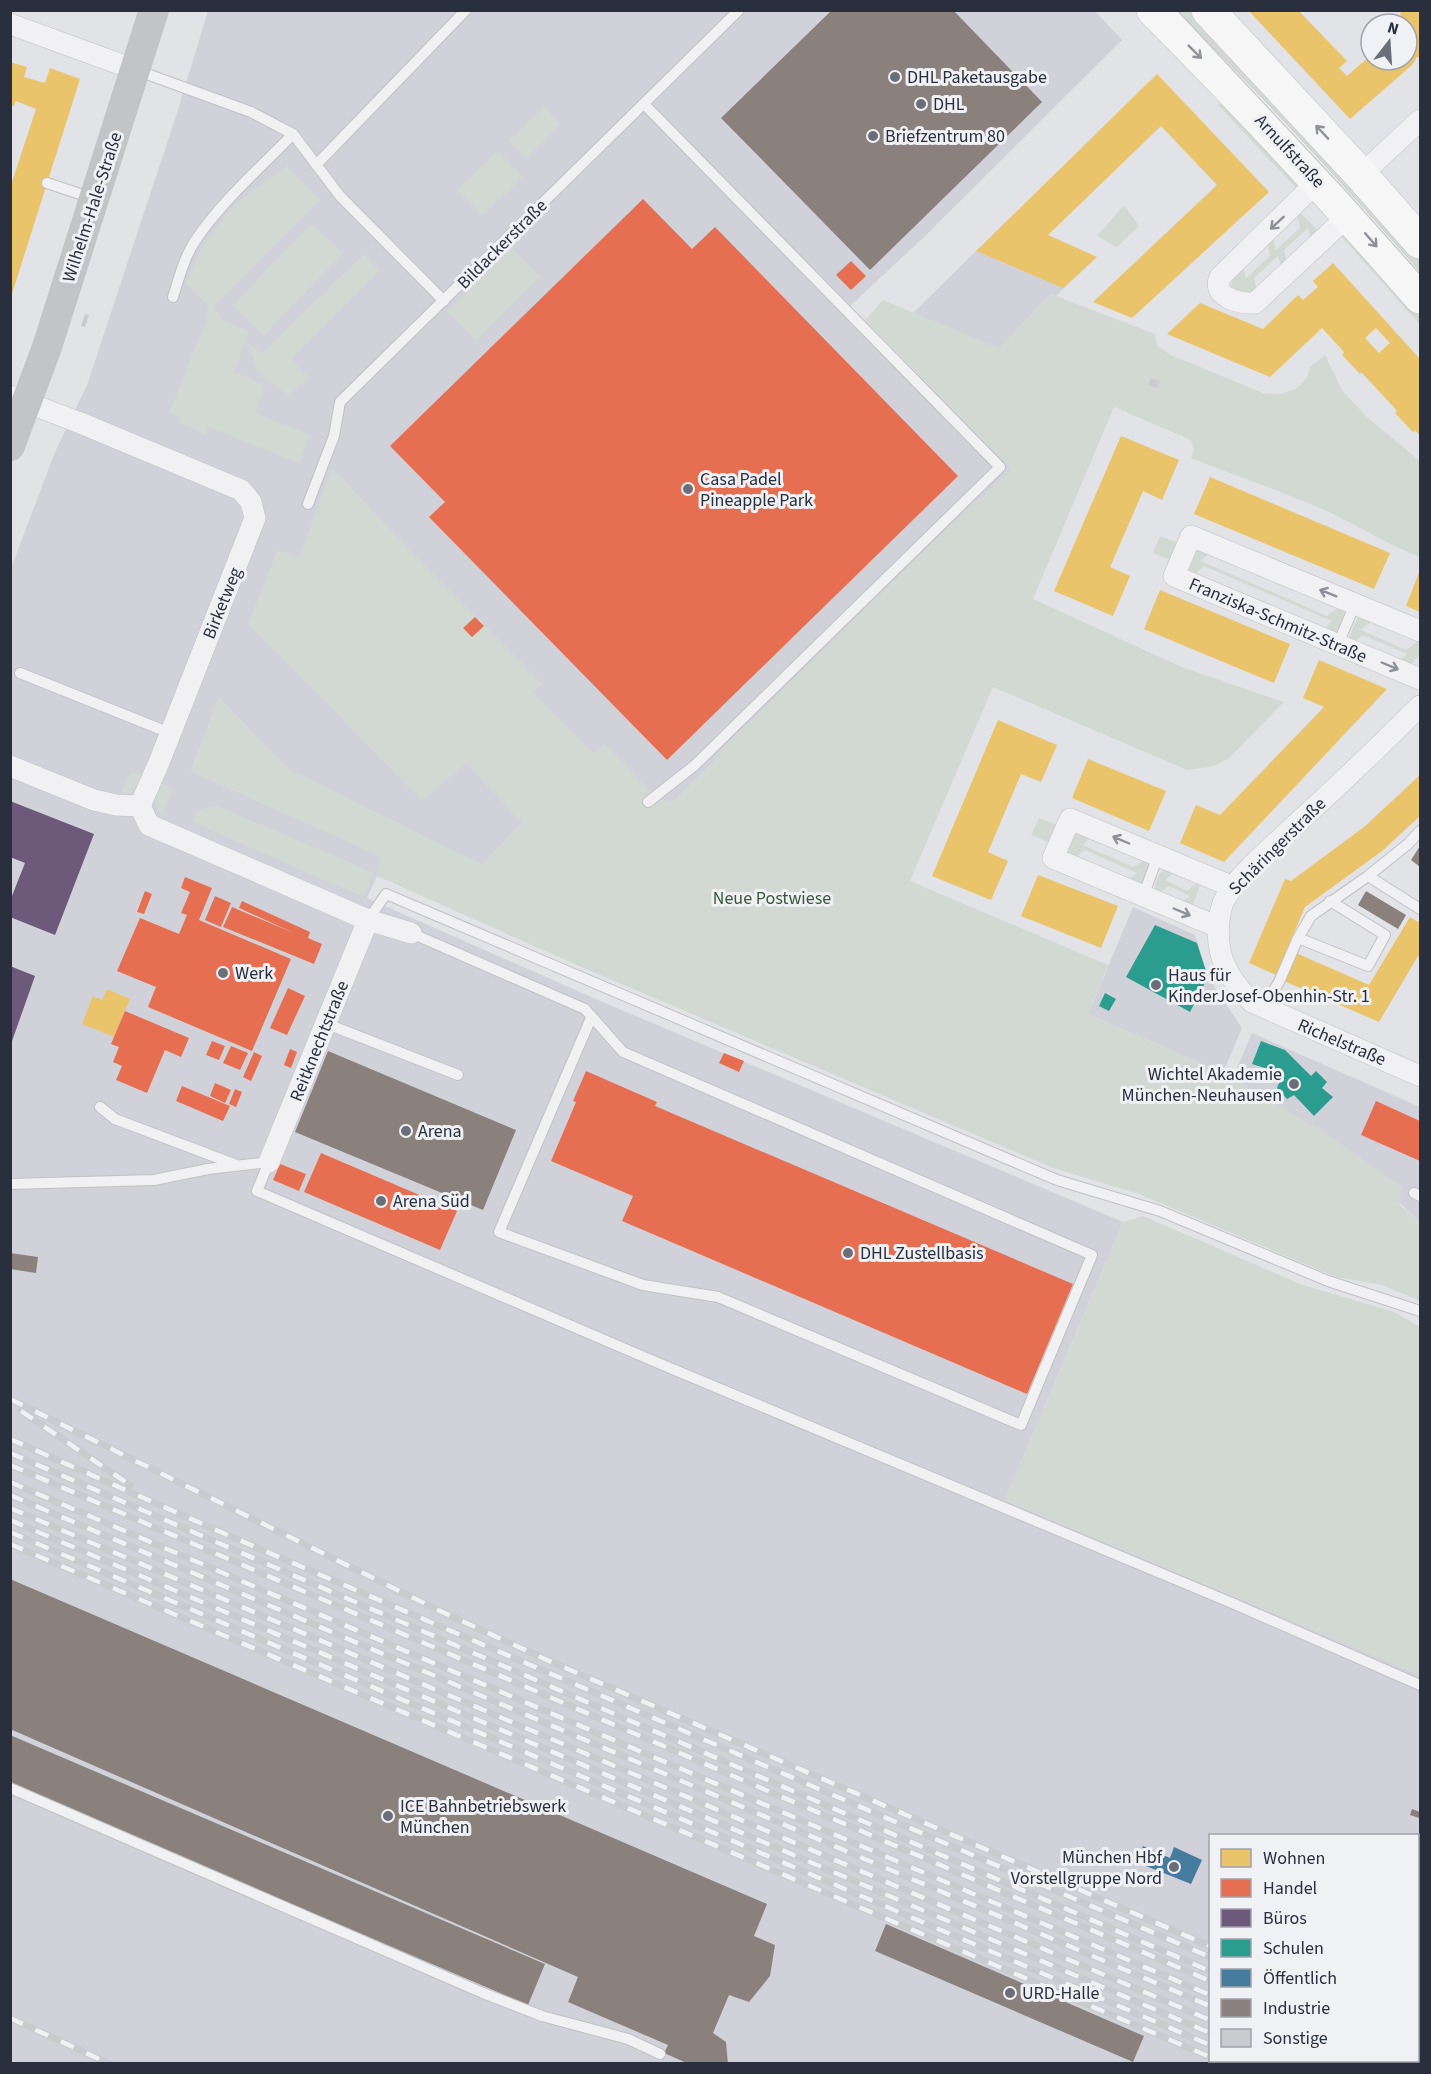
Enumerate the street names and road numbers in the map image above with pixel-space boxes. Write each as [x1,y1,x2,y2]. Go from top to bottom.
street label: Arnulfstraße [1249,109,1330,194]
street label: Wilhelm-Hale-Straße [56,129,129,285]
street label: Bildackerstraße [452,194,553,295]
street label: Birketweg [197,564,248,643]
street label: Franziska-Schmitz-Straße [1185,572,1371,669]
street label: Schäringerstraße [1223,792,1332,901]
street label: Reitknechtstraße [284,977,355,1105]
street label: Richelstraße [1294,1013,1390,1072]

